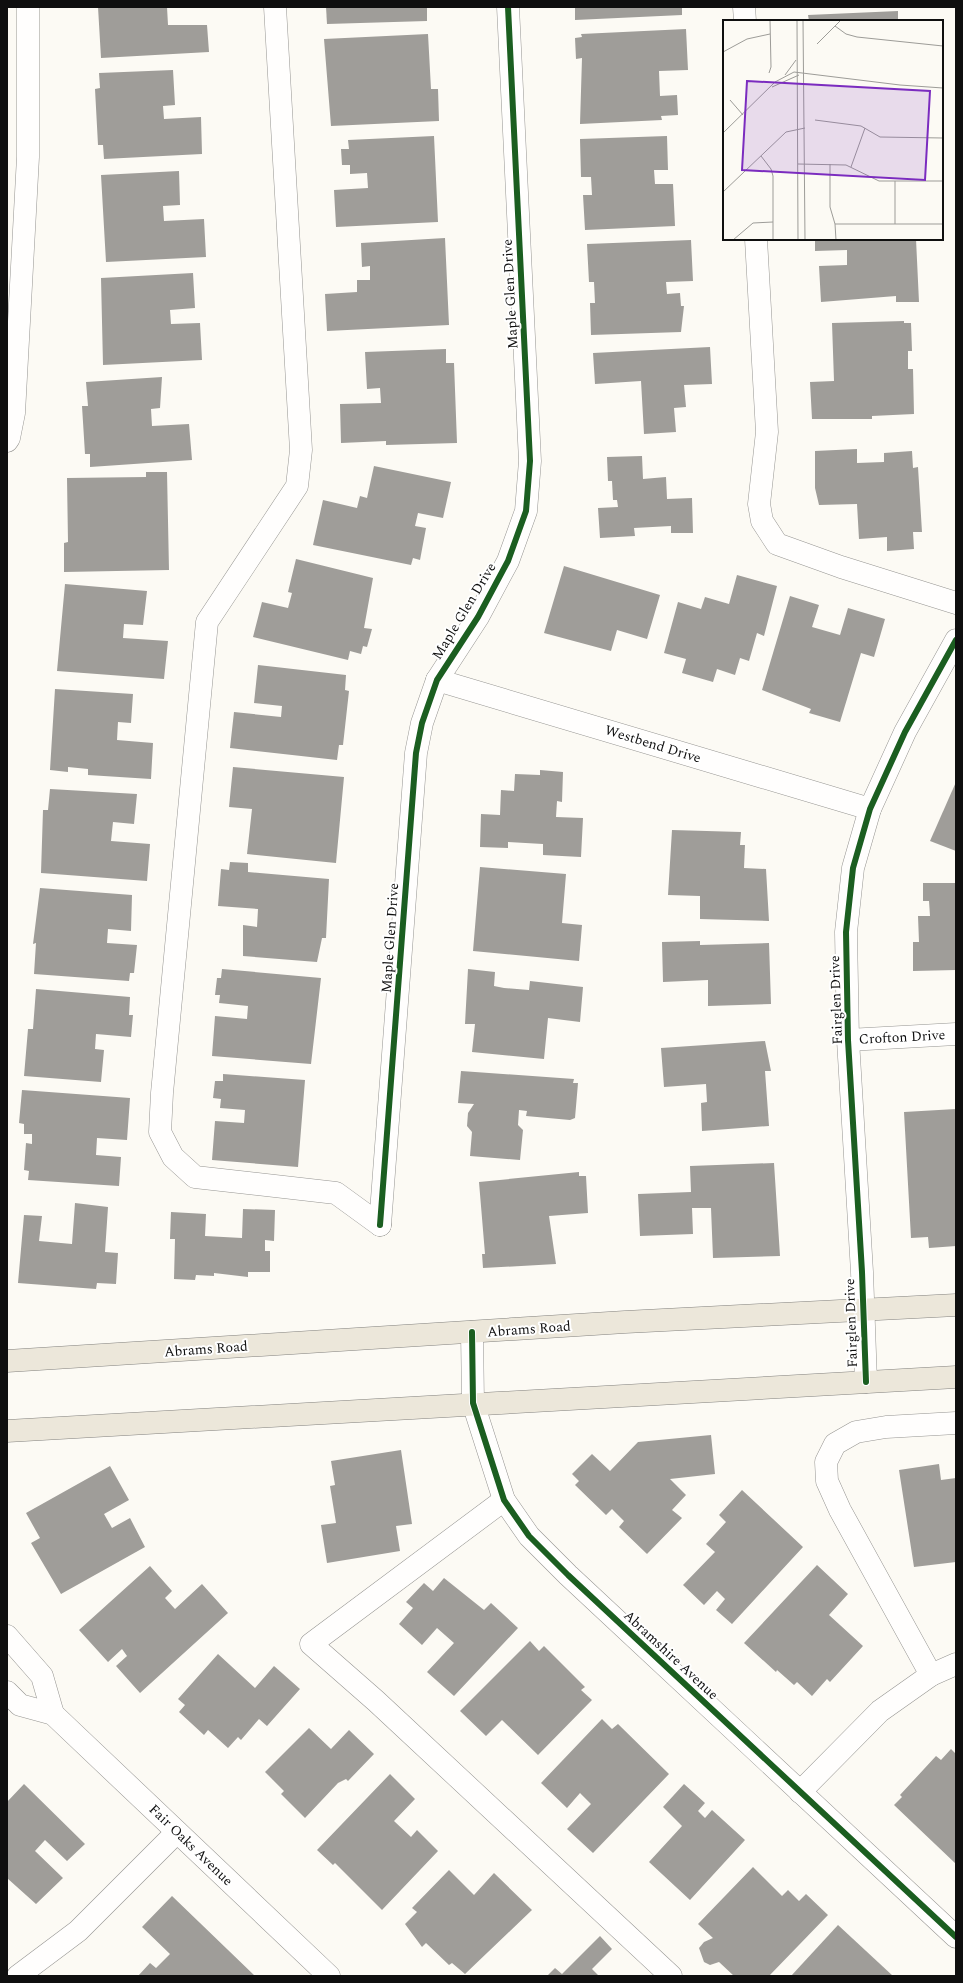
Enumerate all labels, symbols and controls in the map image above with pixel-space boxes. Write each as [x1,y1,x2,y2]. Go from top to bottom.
inset map [723,20,943,240]
street label: Maple Glen Drive [497,238,523,350]
street label: Maple Glen Drive [427,558,501,664]
street label: Westbend Drive [602,719,704,769]
street label: Maple Glen Drive [376,882,404,994]
street label: Fairglen Drive [824,955,848,1045]
street label: Crofton Drive [858,1024,946,1050]
street label: Fairglen Drive [839,1278,863,1368]
street label: Abrams Road [486,1316,572,1342]
street label: Abrams Road [163,1336,249,1362]
street label: Abramshire Avenue [619,1605,723,1705]
street label: Fair Oaks Avenue [144,1799,238,1891]

